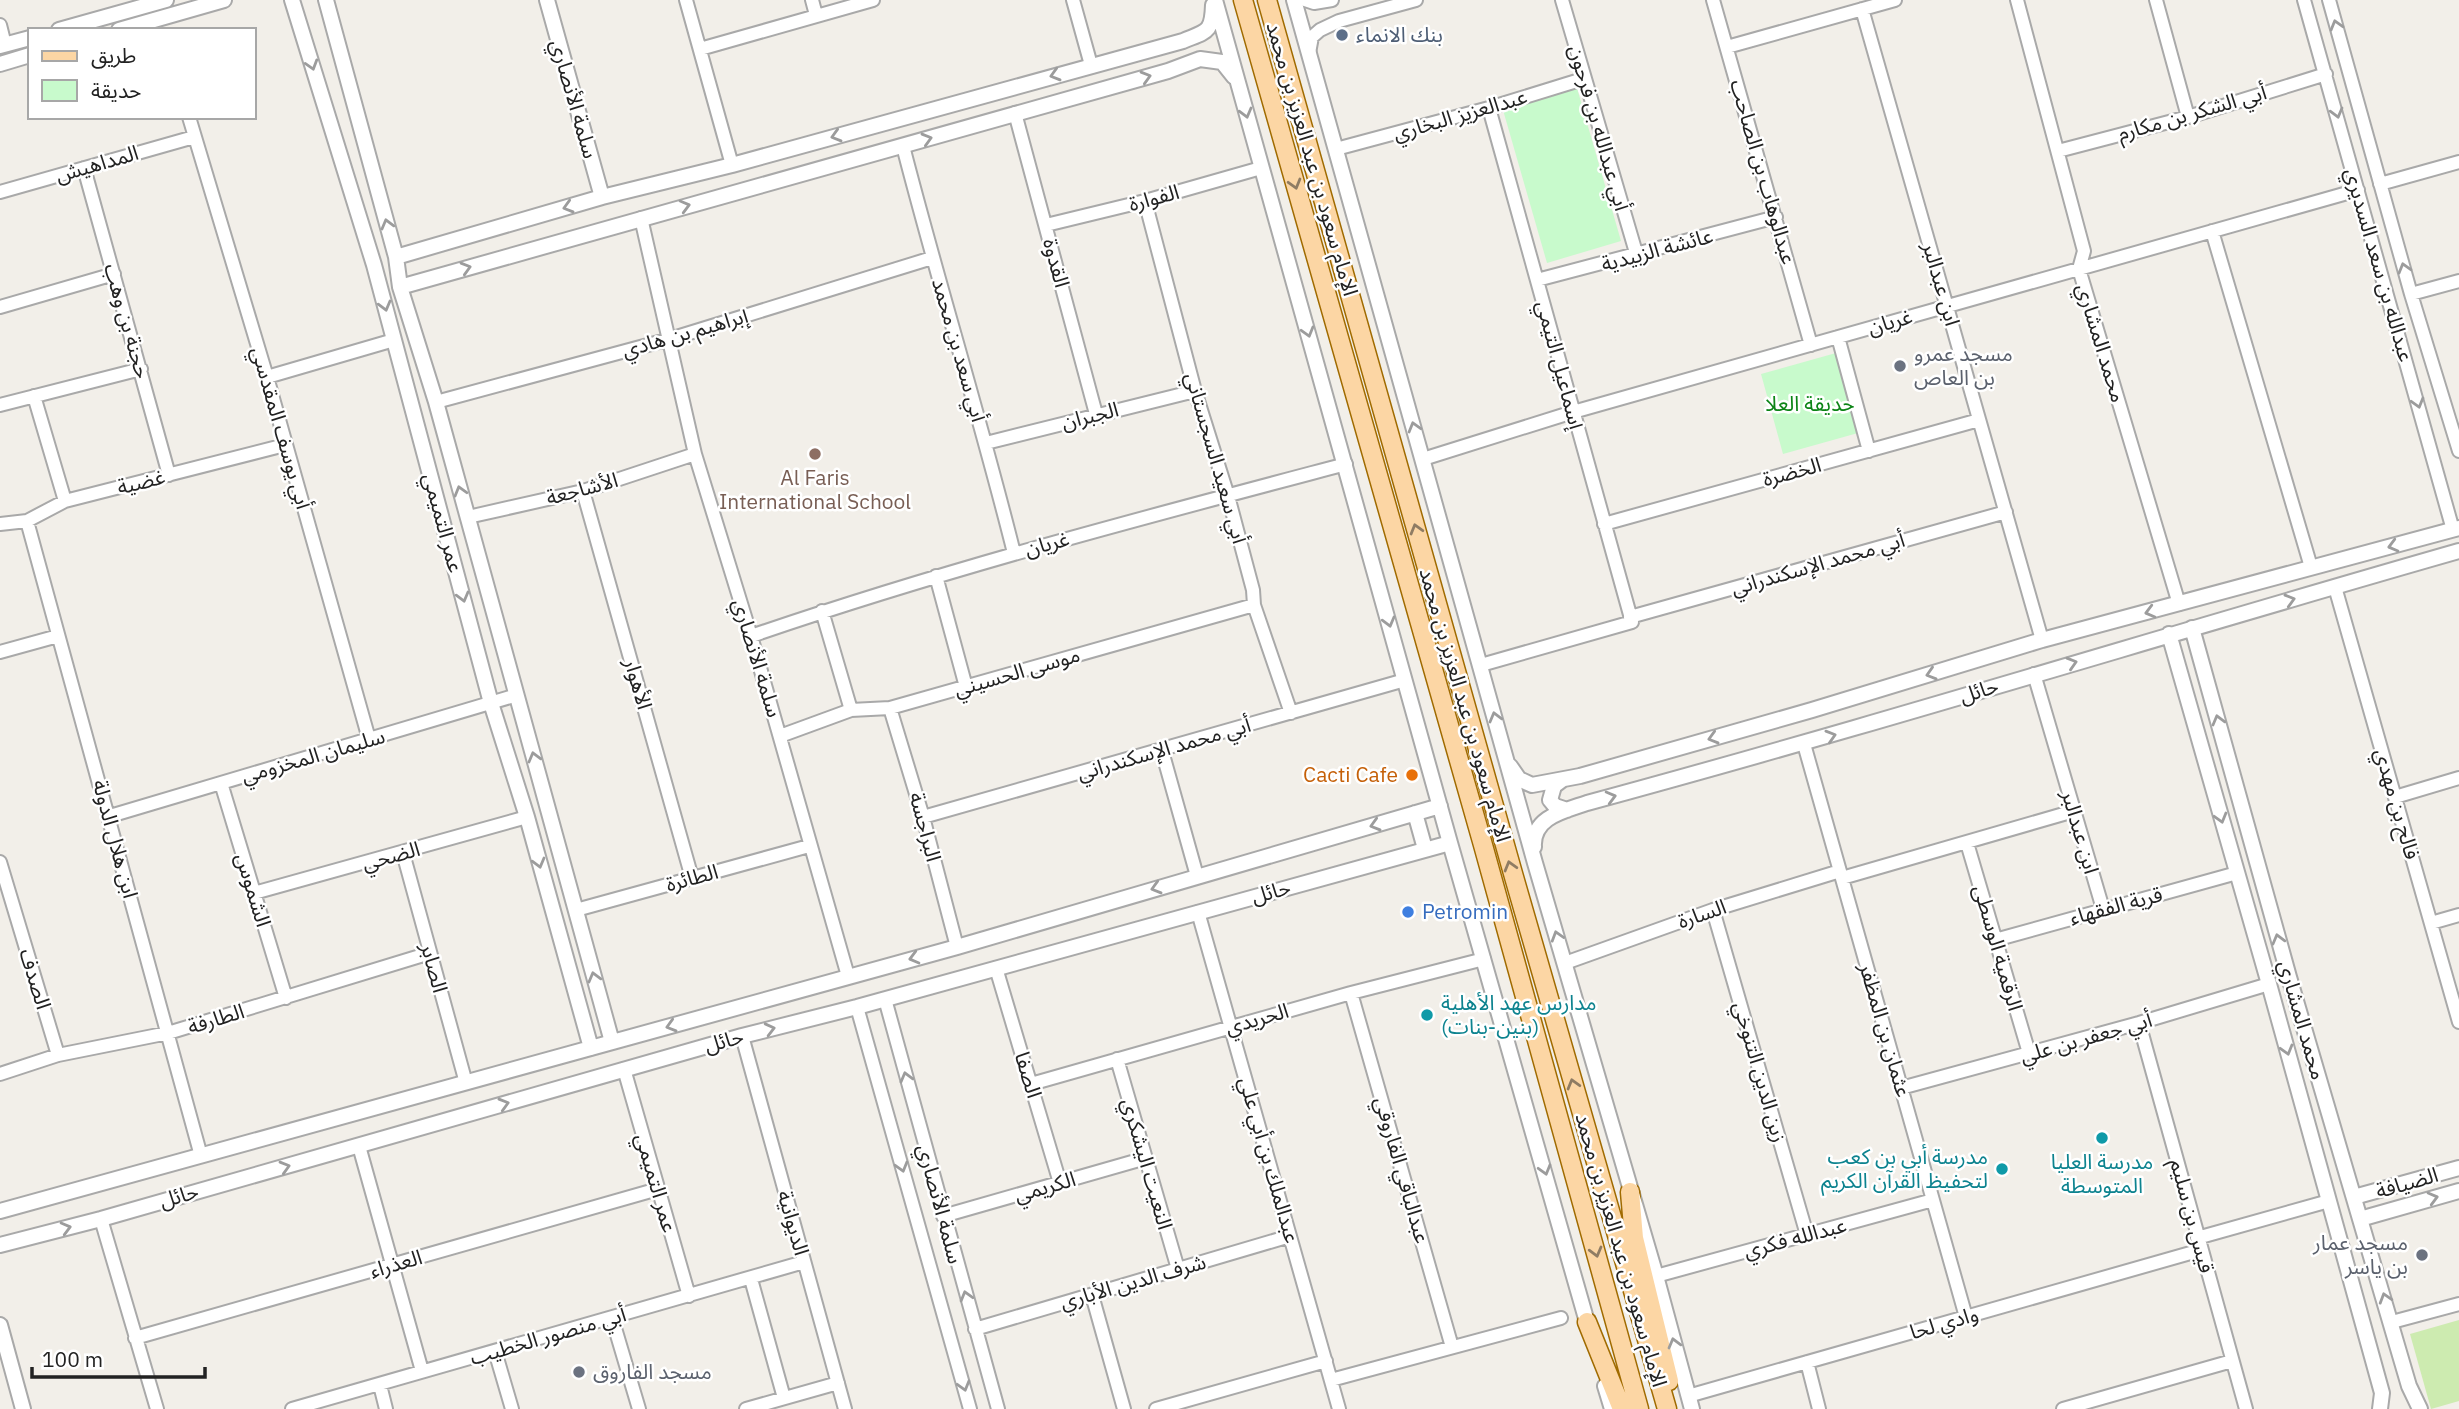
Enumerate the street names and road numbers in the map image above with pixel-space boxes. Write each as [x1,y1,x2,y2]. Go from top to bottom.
street label: الإمام سعود بن عبد العزيز بن محمد [1257,18,1366,300]
street label: سلمة الأنصاري [542,36,605,162]
street label: أبي عبدالله بن فرحون [1560,42,1637,215]
street label: عبدالوهاب بن الصاحب [1724,76,1804,267]
street label: أبي الشكر بن مكارم [2114,77,2270,150]
street label: عبدالعزيز البخاري [1389,82,1531,149]
street label: المداهيش [52,138,142,188]
street label: عبدالله بن سعد السديري [2336,165,2421,366]
street label: الفوارة [1125,177,1182,217]
street label: عائشة الزبيدية [1598,221,1716,277]
street label: القدوة [1037,235,1077,290]
street label: ابن عبدالبر [1916,238,1967,329]
street label: حجنة بن وهب [98,260,158,382]
street label: أبي سعد بن محمد [923,275,994,426]
street label: محمد المشاري [2068,280,2133,406]
street label: إسماعيل التيمي [1528,297,1592,433]
street label: إبراهيم بن هادي [618,301,752,366]
street label: غريان [1864,301,1915,341]
street label: أبي يوسف المقدسي [243,343,319,513]
street label: أبي سعيد السجستاني [1176,369,1255,547]
street label: الجبران [1058,394,1121,436]
street label: الخضرة [1759,450,1824,492]
street label: غضية [114,462,168,500]
street label: الأشاجعة [543,465,621,511]
street label: عمر التميمي [414,470,471,576]
street label: غريان [1021,524,1072,562]
street label: أبي محمد الإسكندراني [1728,525,1909,604]
street label: الإمام سعود بن عبد العزيز بن محمد [1410,564,1519,846]
street label: سلمة الأنصاري [724,595,789,721]
street label: موسى الحسيني [950,640,1084,705]
street label: الأهوار [618,654,660,713]
street label: حائل [1956,671,2002,709]
street label: أبي محمد الإسكندراني [1074,710,1255,789]
street label: سليمان المخزومي [238,721,389,792]
street label: فالح بن مهدي [2366,745,2427,863]
street label: ابن هلال الدولة [87,776,145,901]
street label: ابن عبدالبر [2055,786,2106,877]
street label: البراجسة [903,789,949,865]
street label: الضحي [359,834,424,879]
street label: الشموس [229,849,278,930]
street label: الطائرة [662,857,721,897]
street label: حائل [1248,872,1293,910]
street label: قرية الفقهاء [2066,879,2165,931]
street label: الرقمية الوسطى [1968,881,2030,1014]
street label: السارة [1674,892,1730,934]
street label: الصابر [415,939,455,996]
street label: الصدف [13,945,58,1013]
street label: محمد المشاري [2270,957,2333,1083]
street label: عثمان بن المظفر [1853,959,1918,1100]
street label: الطارفة [184,996,248,1040]
street label: الحريدي [1222,996,1293,1043]
street label: زين الدين التنوخي [1725,998,1794,1146]
street label: أبي جعفر بن علي [2016,1005,2156,1072]
street label: حائل [701,1021,746,1059]
street label: الصفا [1009,1048,1049,1101]
street label: عبدالملك بن أبي علي [1230,1073,1307,1247]
street label: عبدالباقي الفاروقي [1366,1093,1437,1247]
street label: النعيت اليشكري [1113,1095,1180,1233]
street label: الإمام سعود بن عبد العزيز بن محمد [1566,1109,1675,1391]
street label: عمر التميمي [627,1130,684,1236]
street label: سلمة الأنصاري [909,1141,970,1267]
street label: قيس بن سليم [2162,1156,2222,1276]
street label: الضيافة [2372,1160,2441,1204]
street label: الكريمي [1011,1164,1080,1211]
street label: حائل [156,1176,202,1214]
street label: الديوانية [771,1187,817,1259]
street label: عبدالله فكري [1740,1210,1850,1267]
street label: العذراء [366,1242,425,1284]
street label: شرف الدين الأباري [1056,1247,1210,1318]
street label: أبي منصور الخطيب [466,1299,630,1373]
street label: وادي لحا [1906,1299,1982,1348]

